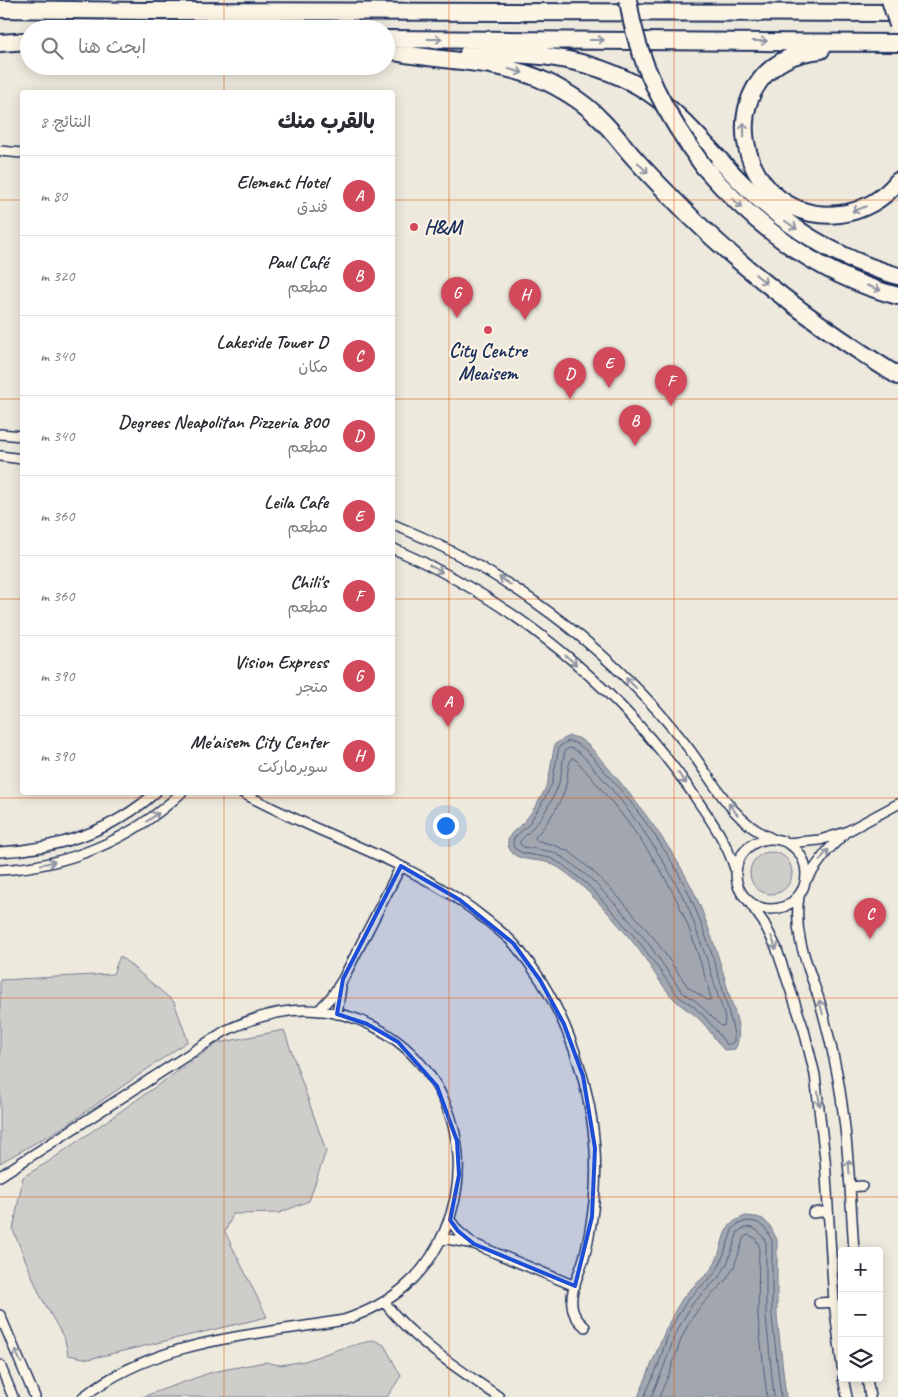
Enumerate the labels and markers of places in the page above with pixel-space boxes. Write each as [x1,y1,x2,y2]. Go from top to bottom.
place label: H&M [424,215,464,240]
marker: H&M [408,221,420,233]
pin: G [441,277,473,318]
pin: H [509,279,541,320]
marker: City Centre Meaisem [482,324,494,336]
place label: City Centre Meaisem [449,338,528,386]
pin: E [593,347,625,388]
pin: D [554,358,586,399]
pin: F [655,365,687,406]
pin: B [619,405,651,446]
pin: A [432,686,464,727]
pin: C [854,898,886,939]

